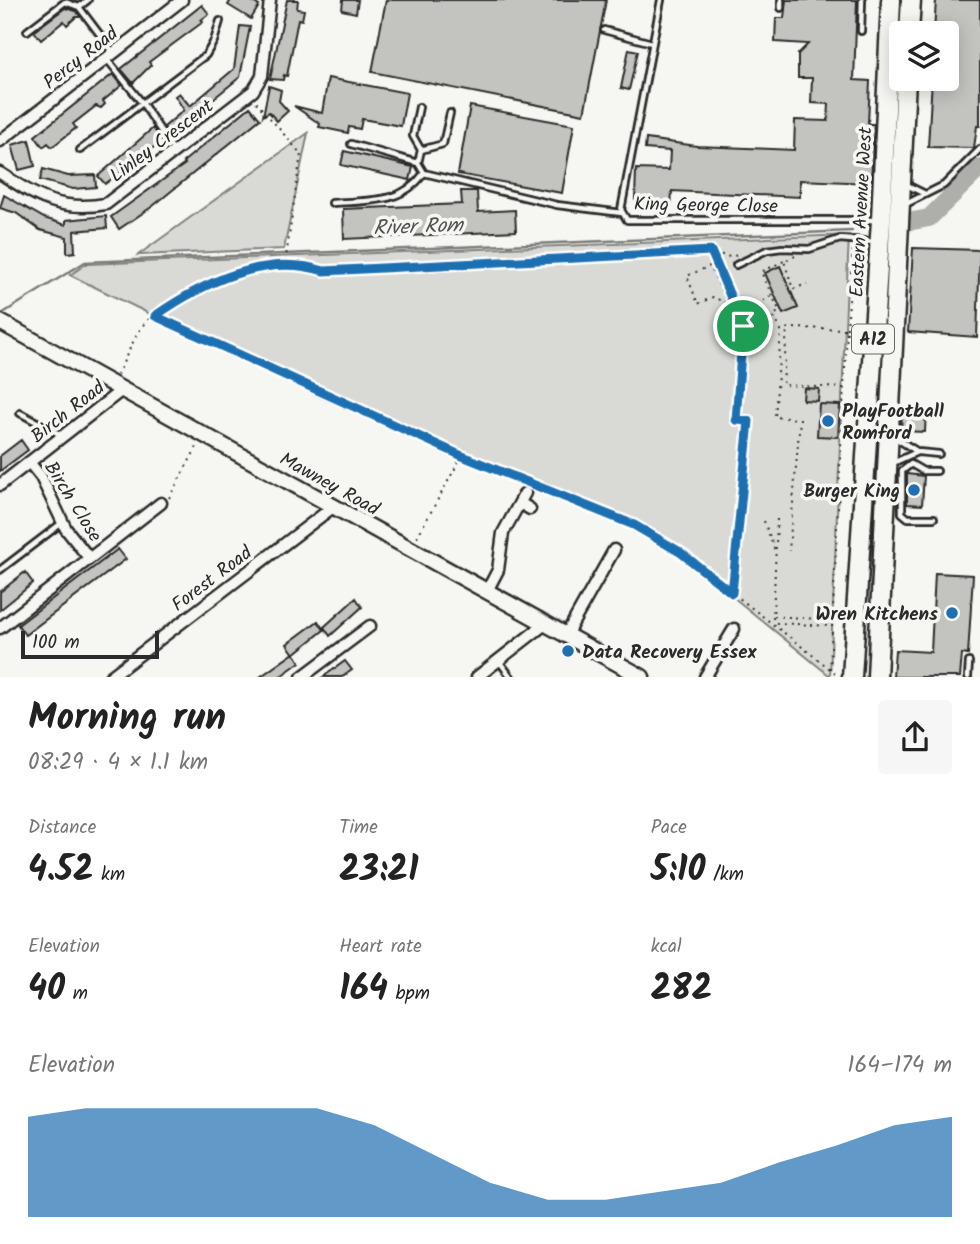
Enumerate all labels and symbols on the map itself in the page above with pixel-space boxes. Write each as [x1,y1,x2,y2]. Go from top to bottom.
street label: Percy Road [37,19,126,98]
street label: Linley Crescent [104,92,221,191]
street label: Eastern Avenue West [843,126,881,298]
street label: King George Close [634,190,779,222]
water label: River Rom [373,209,466,246]
pin [713,296,773,356]
road number: A12 [852,324,894,354]
street label: Birch Road [25,374,112,451]
place label: PlayFootball Romford [842,397,945,449]
marker: PlayFootball Romford [820,413,836,429]
street label: Mawney Road [274,445,385,525]
street label: Birch Close [36,456,109,549]
place label: Burger King [803,477,900,507]
marker: Burger King [906,482,922,498]
street label: Forest Road [165,539,259,620]
place label: Wren Kitchens [815,600,938,630]
marker: Wren Kitchens [944,605,960,621]
scale bar [21,628,159,660]
place label: Data Recovery Essex [582,638,757,668]
marker: Data Recovery Essex [560,643,576,659]

